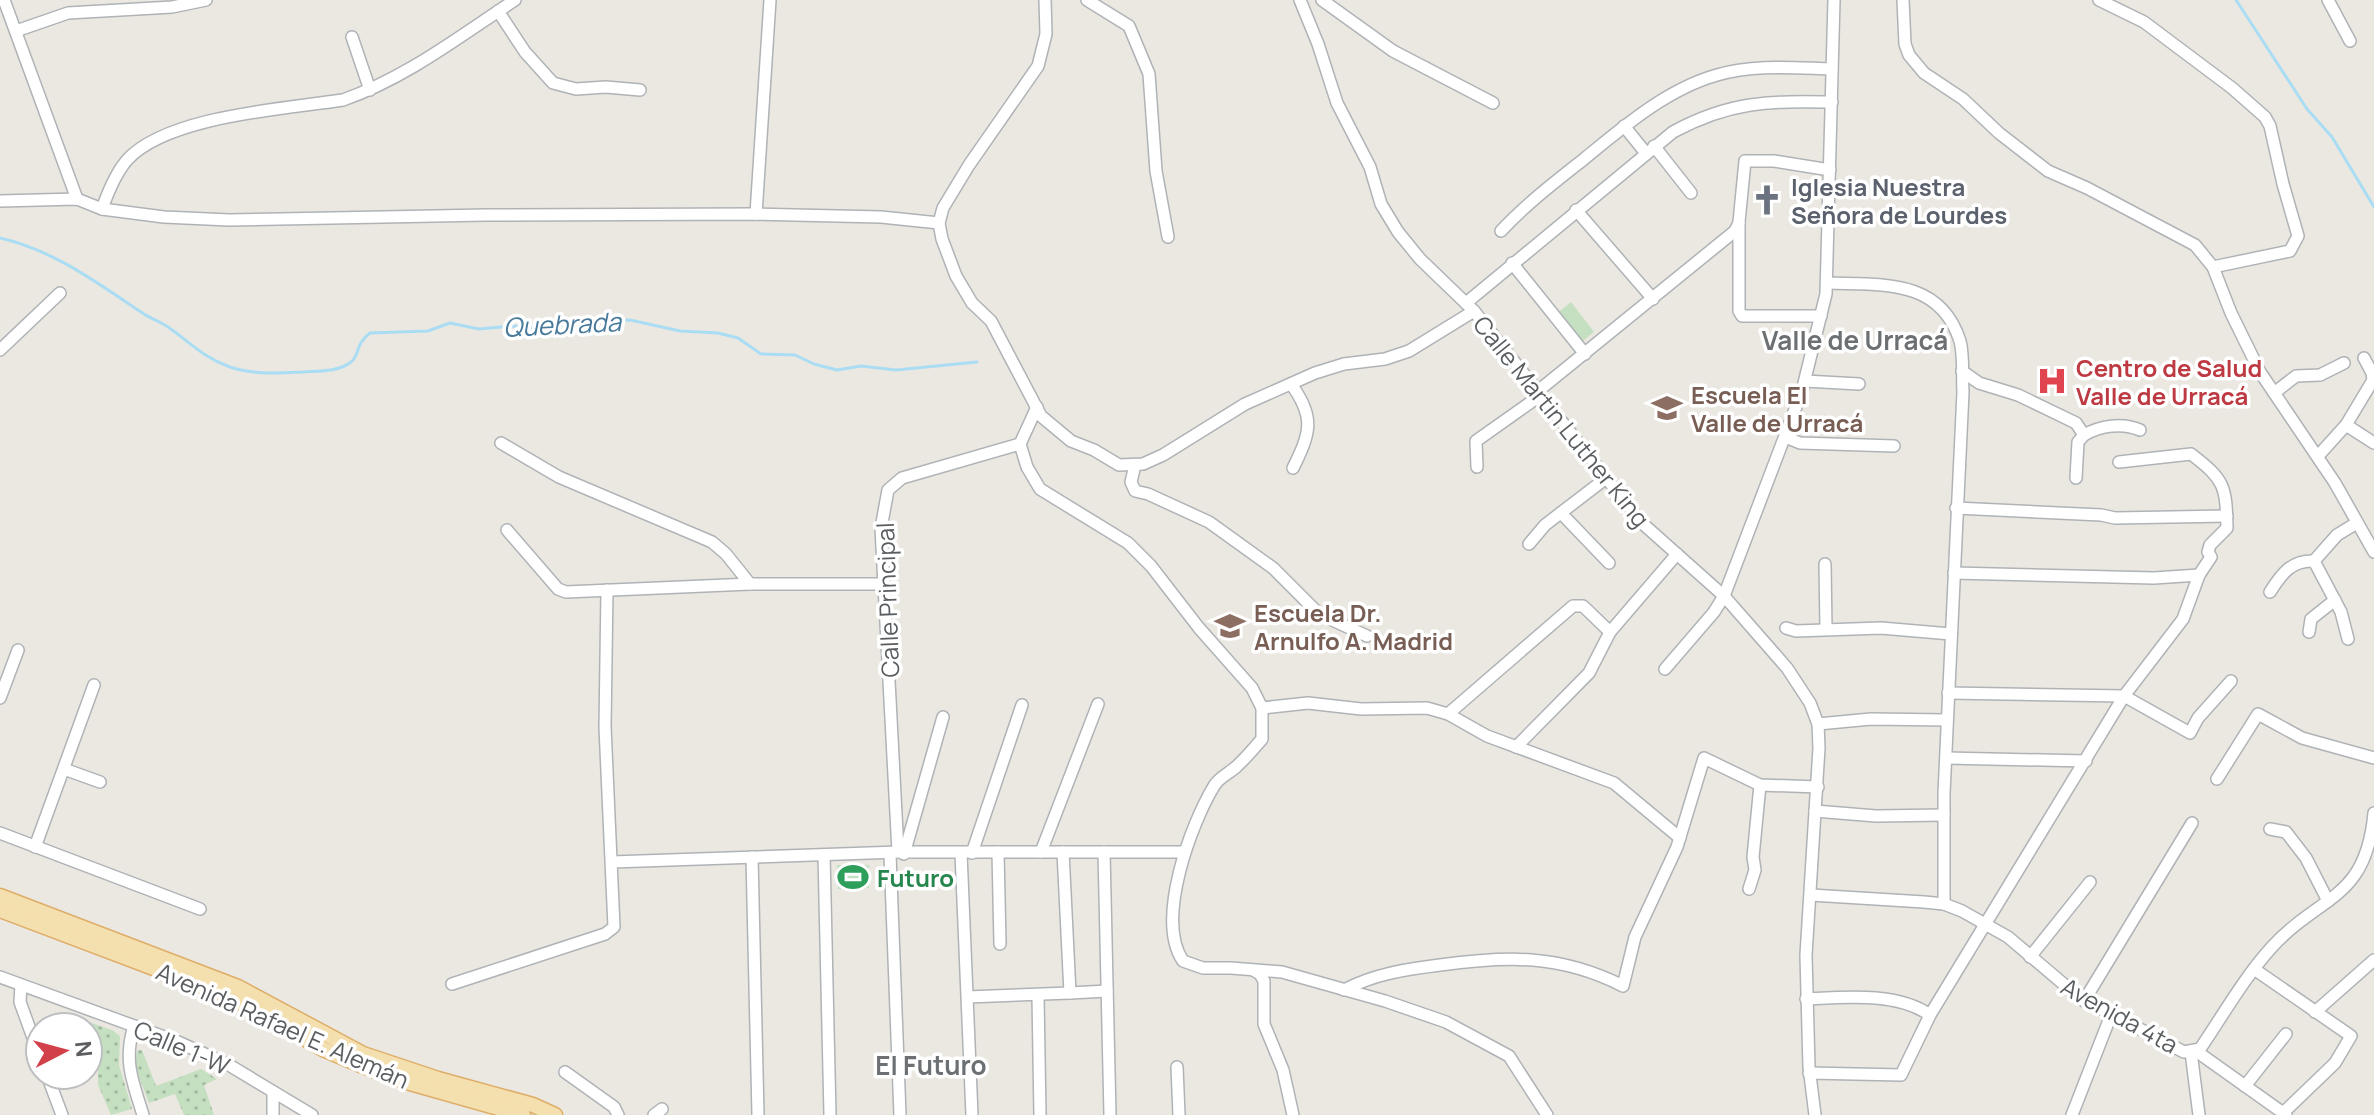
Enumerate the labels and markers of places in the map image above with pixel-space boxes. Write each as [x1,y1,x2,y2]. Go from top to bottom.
place label: Iglesia Nuestra Señora de Lourdes [1791,170,2007,231]
church icon: Iglesia Nuestra Señora de Lourdes [1750,183,1784,217]
place label: Centro de Salud Valle de Urracá [2076,351,2262,412]
hospital icon: Centro de Salud Valle de Urracá [2035,364,2069,398]
place label: Escuela El Valle de Urracá [1691,378,1863,439]
school or university icon: Escuela El Valle de Urracá [1650,391,1684,425]
place label: Escuela Dr. Arnulfo A. Madrid [1254,596,1453,657]
school or university icon: Escuela Dr. Arnulfo A. Madrid [1213,609,1247,643]
sports icon: Futuro [836,860,870,894]
place label: Futuro [877,861,954,894]

